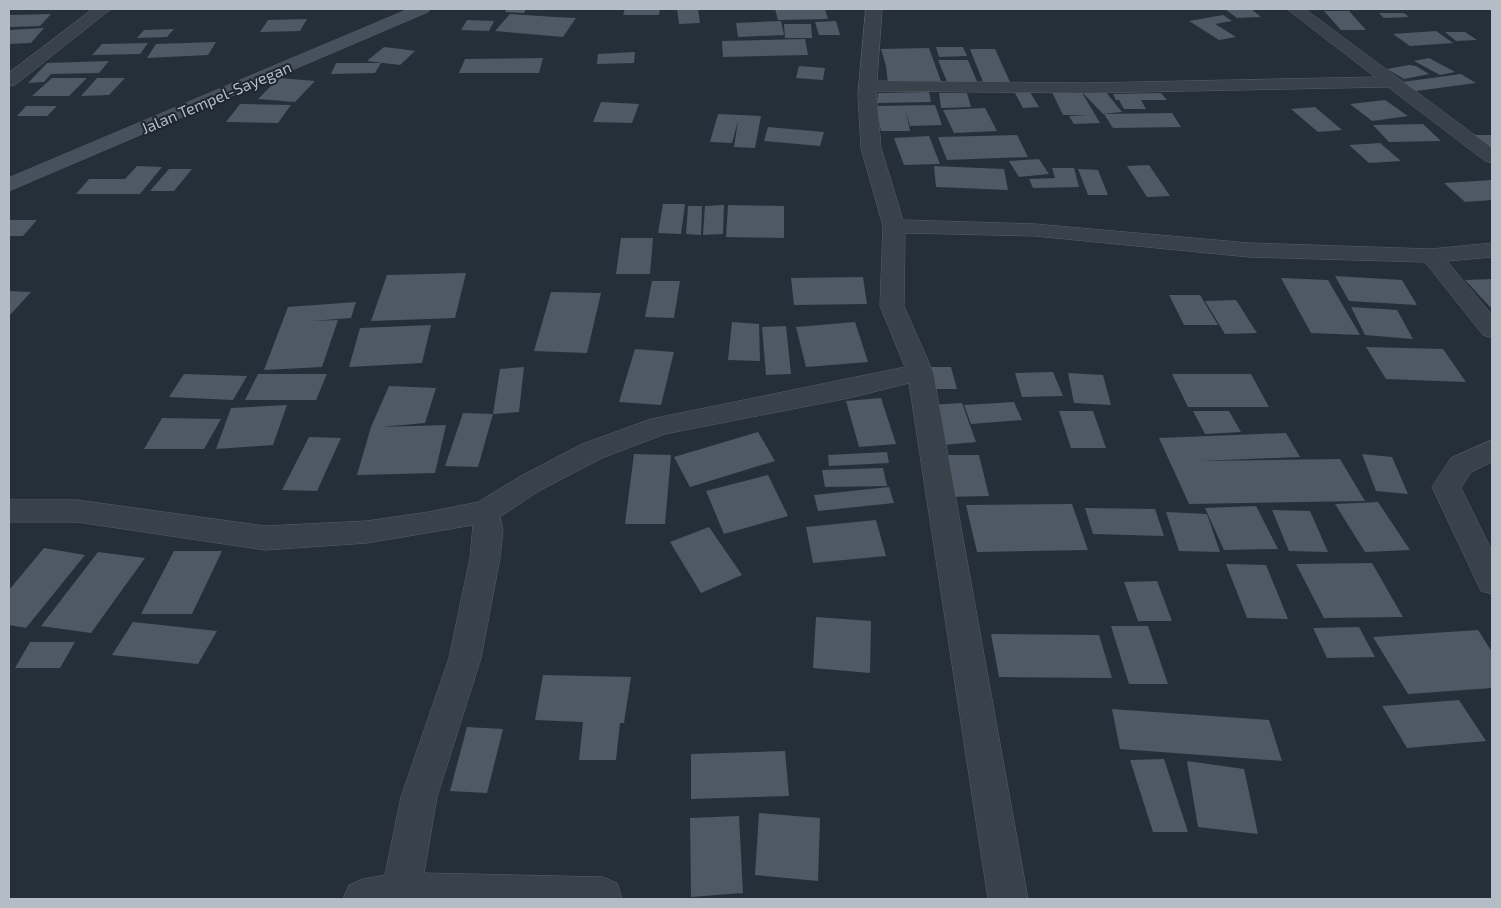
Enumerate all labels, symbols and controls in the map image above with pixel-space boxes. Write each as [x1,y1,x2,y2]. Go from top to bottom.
street label: Jalan Tempel-Sayegan [138,57,294,137]

